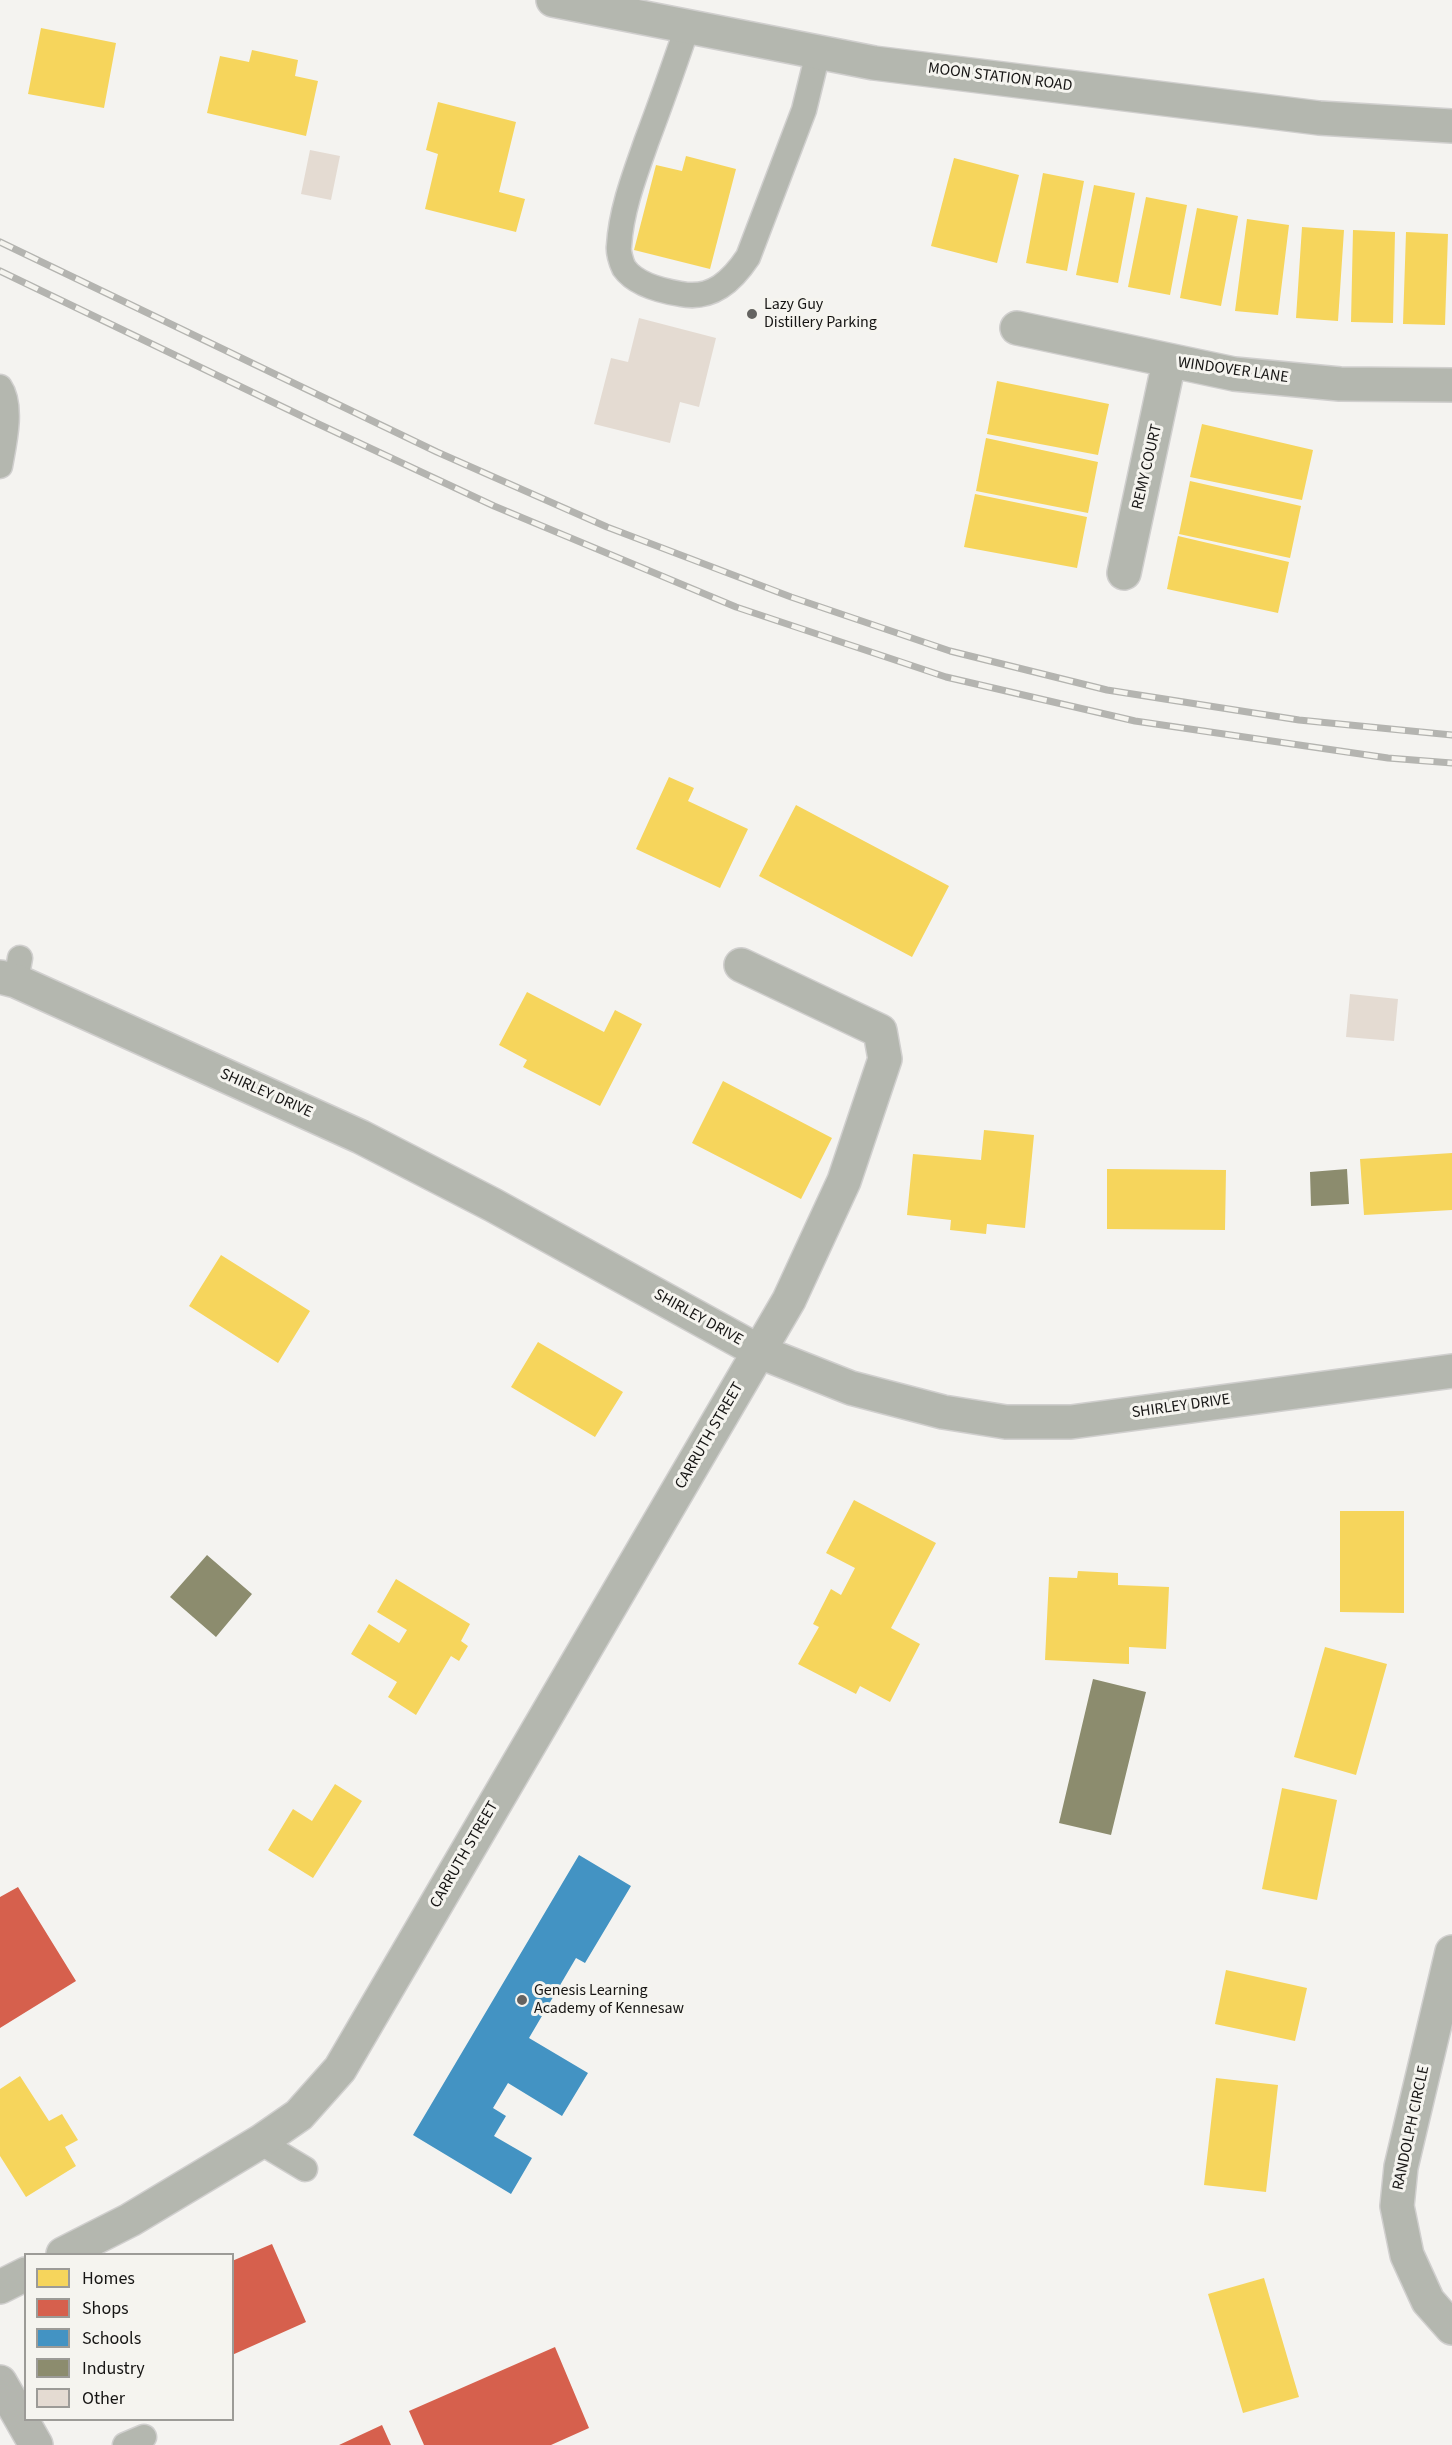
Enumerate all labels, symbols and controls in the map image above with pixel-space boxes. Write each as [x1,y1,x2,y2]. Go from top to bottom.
street label: MOON STATION ROAD [927,60,1073,96]
place label: Lazy Guy Distillery Parking [764,295,877,333]
marker: Lazy Guy Distillery Parking [745,307,759,321]
street label: WINDOVER LANE [1176,354,1290,388]
street label: REMY COURT [1129,422,1167,512]
street label: SHIRLEY DRIVE [217,1065,315,1123]
street label: SHIRLEY DRIVE [650,1286,746,1350]
street label: CARRUTH STREET [672,1379,748,1493]
street label: SHIRLEY DRIVE [1131,1391,1231,1423]
street label: CARRUTH STREET [427,1798,503,1912]
place label: Genesis Learning Academy of Kennesaw [534,1981,684,2019]
marker: Genesis Learning Academy of Kennesaw [515,1993,529,2007]
street label: RANDOLPH CIRCLE [1389,2064,1435,2192]
legend [24,2253,234,2421]
text: Homes [82,2266,135,2291]
text: Shops [82,2296,129,2321]
text: Schools [82,2326,141,2351]
text: Industry [82,2356,145,2381]
text: Other [82,2386,125,2411]

